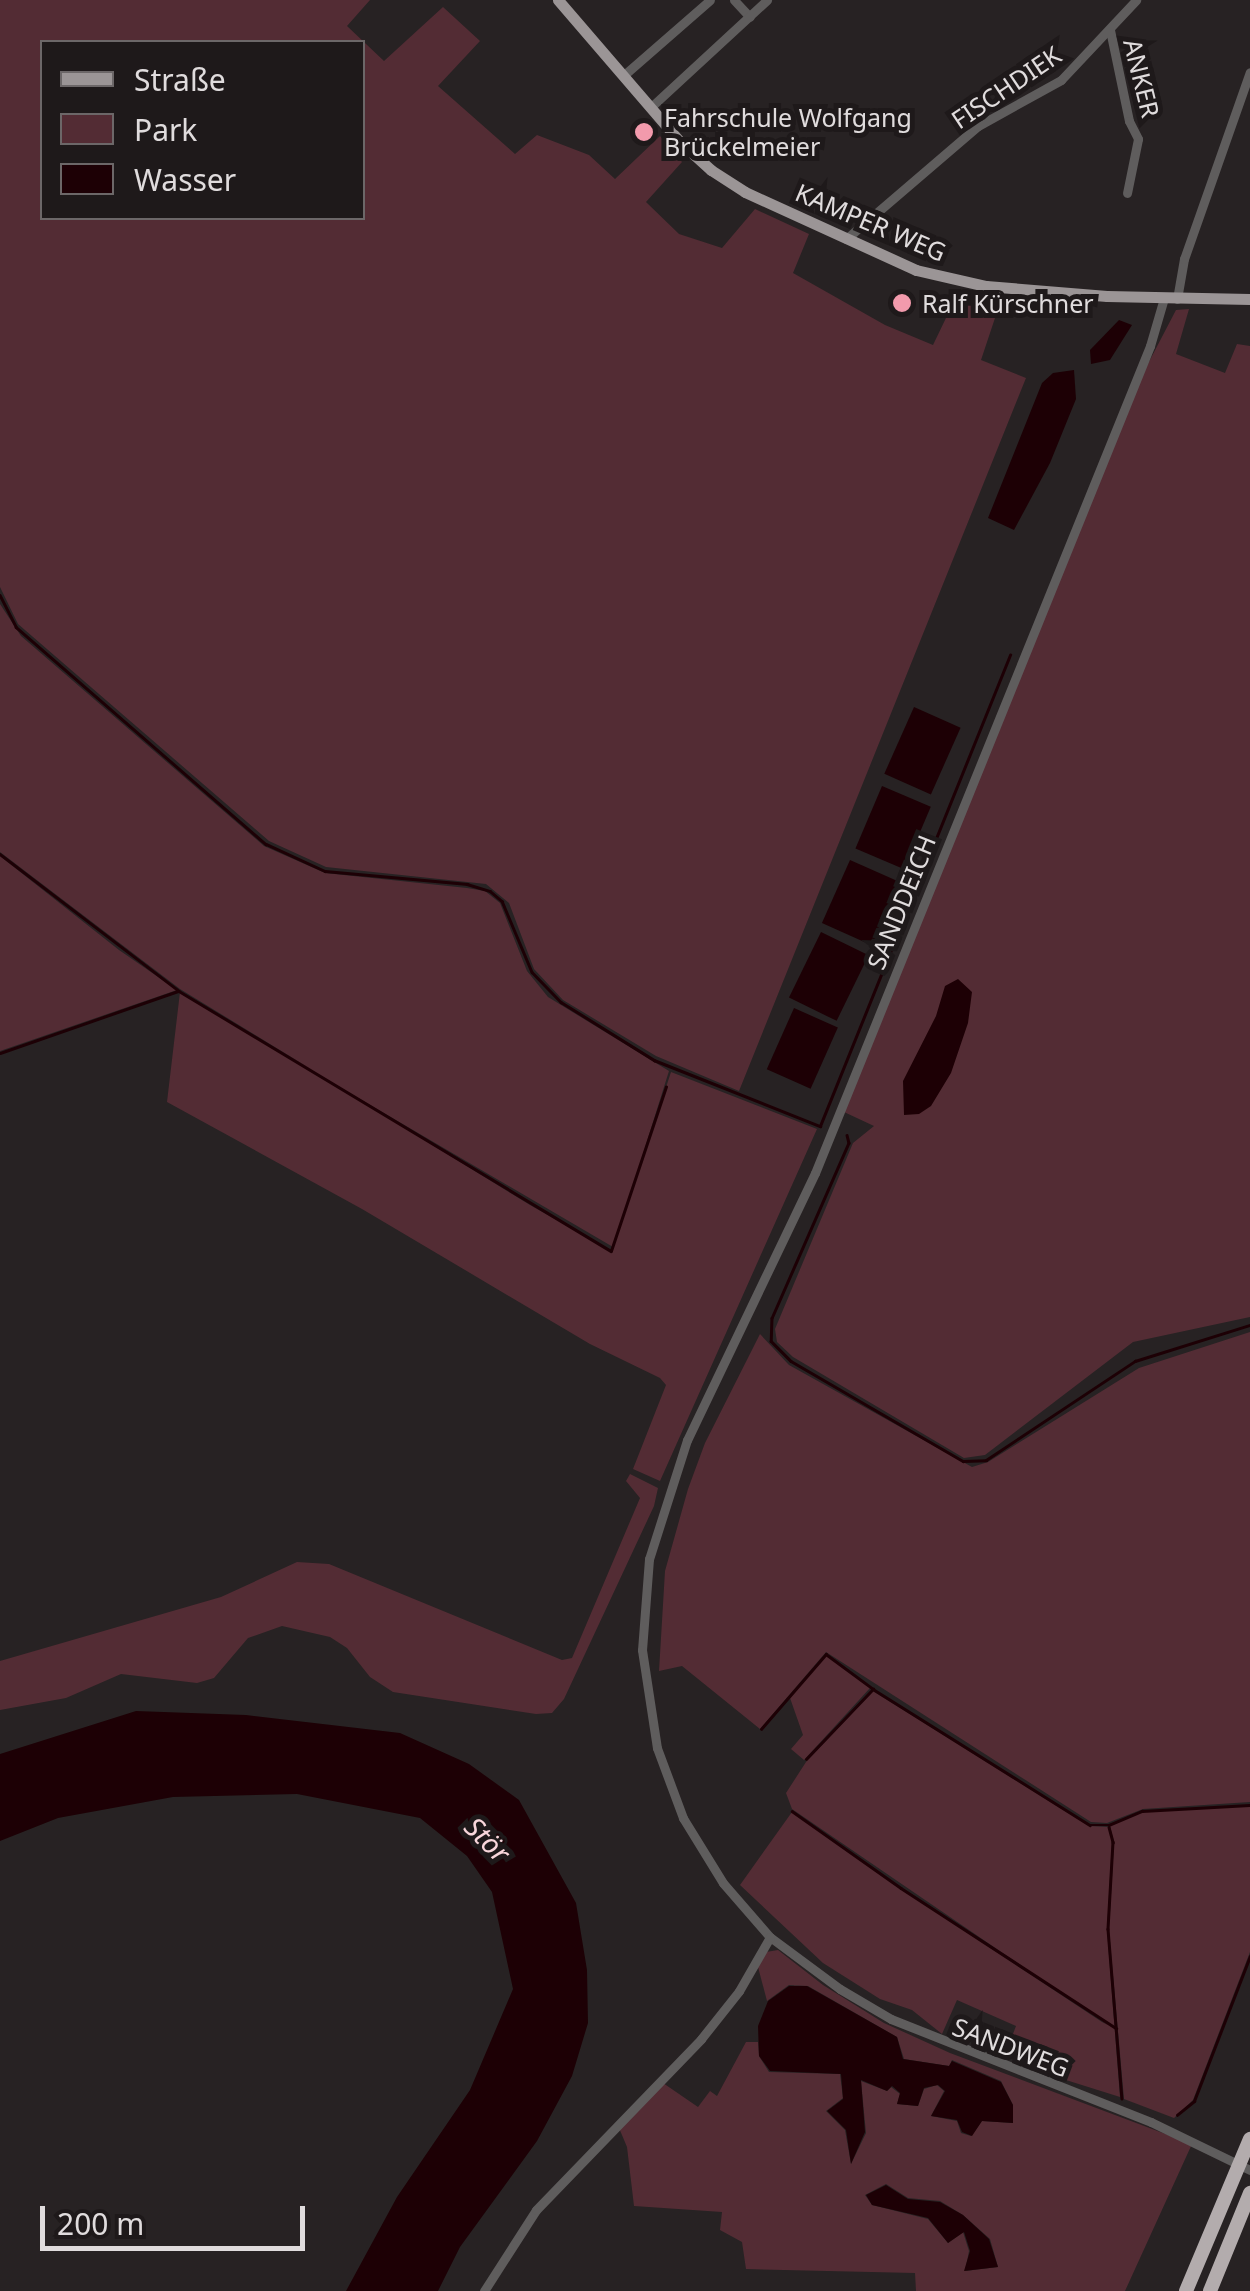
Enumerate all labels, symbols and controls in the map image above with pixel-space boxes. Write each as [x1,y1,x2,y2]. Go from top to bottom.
street label: ANKER [1118,36,1166,120]
street label: FISCHDIEK [946,39,1066,135]
legend [40,40,365,220]
text: Straße [134,59,226,100]
place label: Fahrschule Wolfgang Brückelmeier [664,103,912,162]
text: Park [134,109,197,150]
marker: Fahrschule Wolfgang Brückelmeier [633,121,655,143]
text: Wasser [134,159,236,200]
street label: KAMPER WEG [791,177,951,267]
place label: Ralf Kürschner [922,288,1094,318]
marker: Ralf Kürschner [891,292,913,314]
street label: SANDDEICH [861,831,941,973]
water label: Stör [458,1809,518,1869]
street label: SANDWEG [949,2011,1073,2083]
scale bar [45,2186,310,2248]
text: 200 m [57,2203,144,2244]

